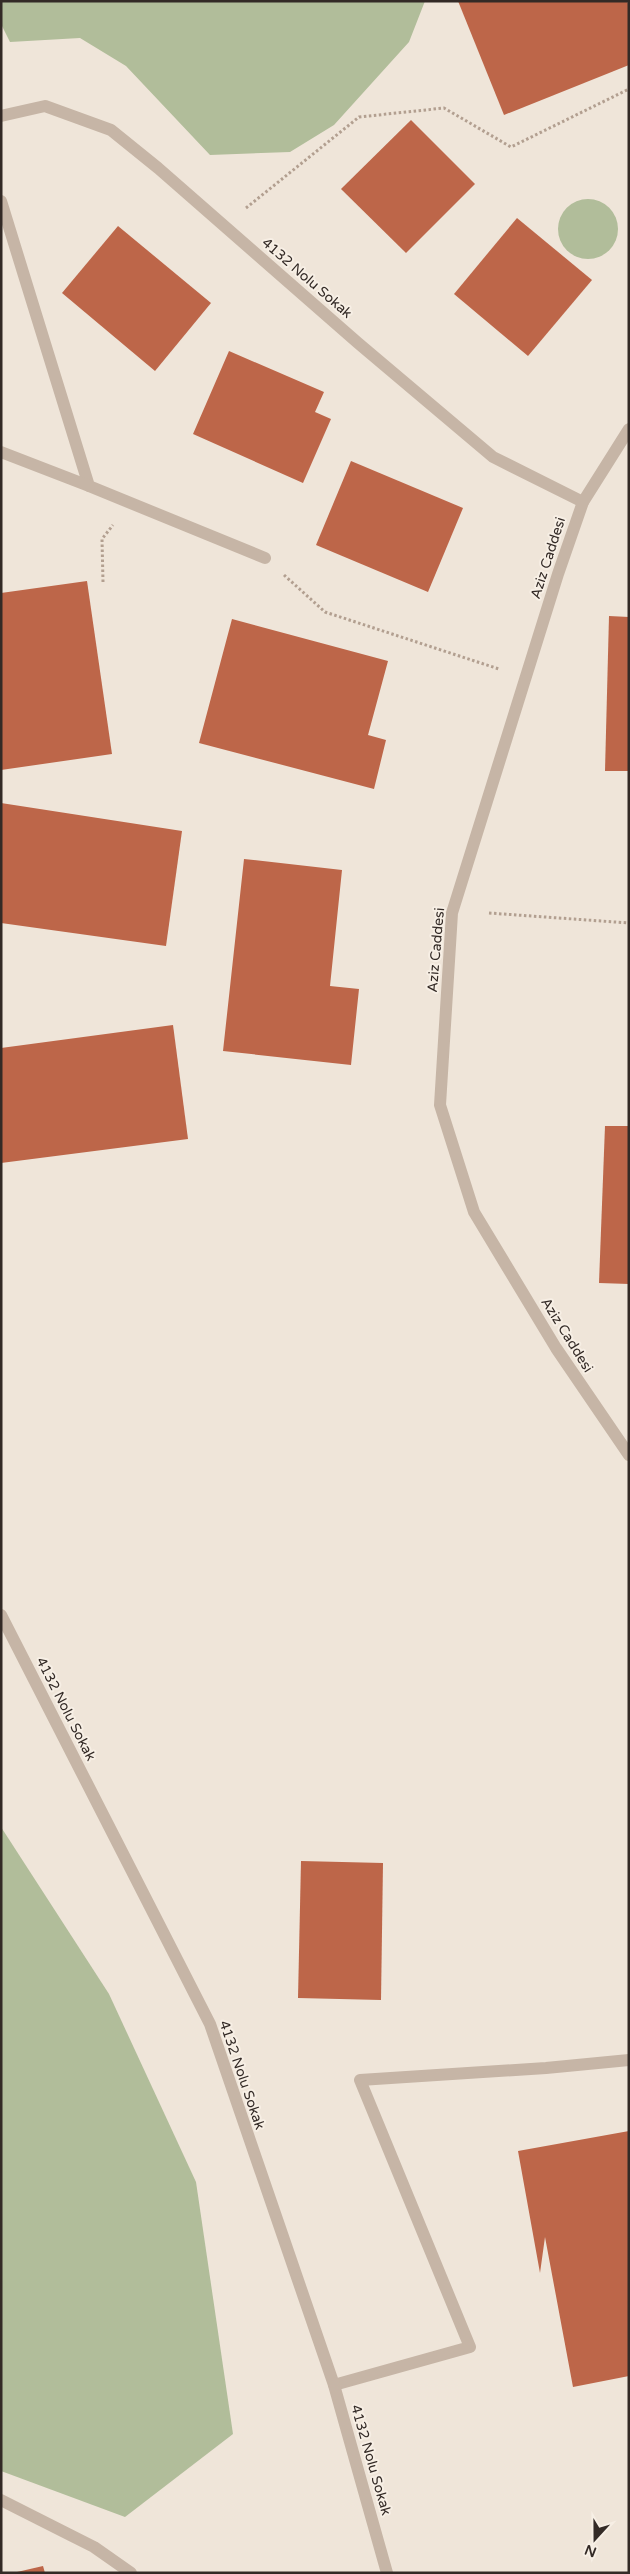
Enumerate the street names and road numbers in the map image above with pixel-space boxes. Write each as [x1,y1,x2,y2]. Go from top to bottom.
street label: 4132 Nolu Sokak [258,234,356,322]
street label: Aziz Caddesi [527,515,569,601]
street label: Aziz Caddesi [424,907,448,993]
street label: Aziz Caddesi [537,1294,597,1376]
street label: 4132 Nolu Sokak [33,1654,100,1764]
street label: 4132 Nolu Sokak [215,2018,269,2132]
street label: 4132 Nolu Sokak [347,2403,395,2518]

